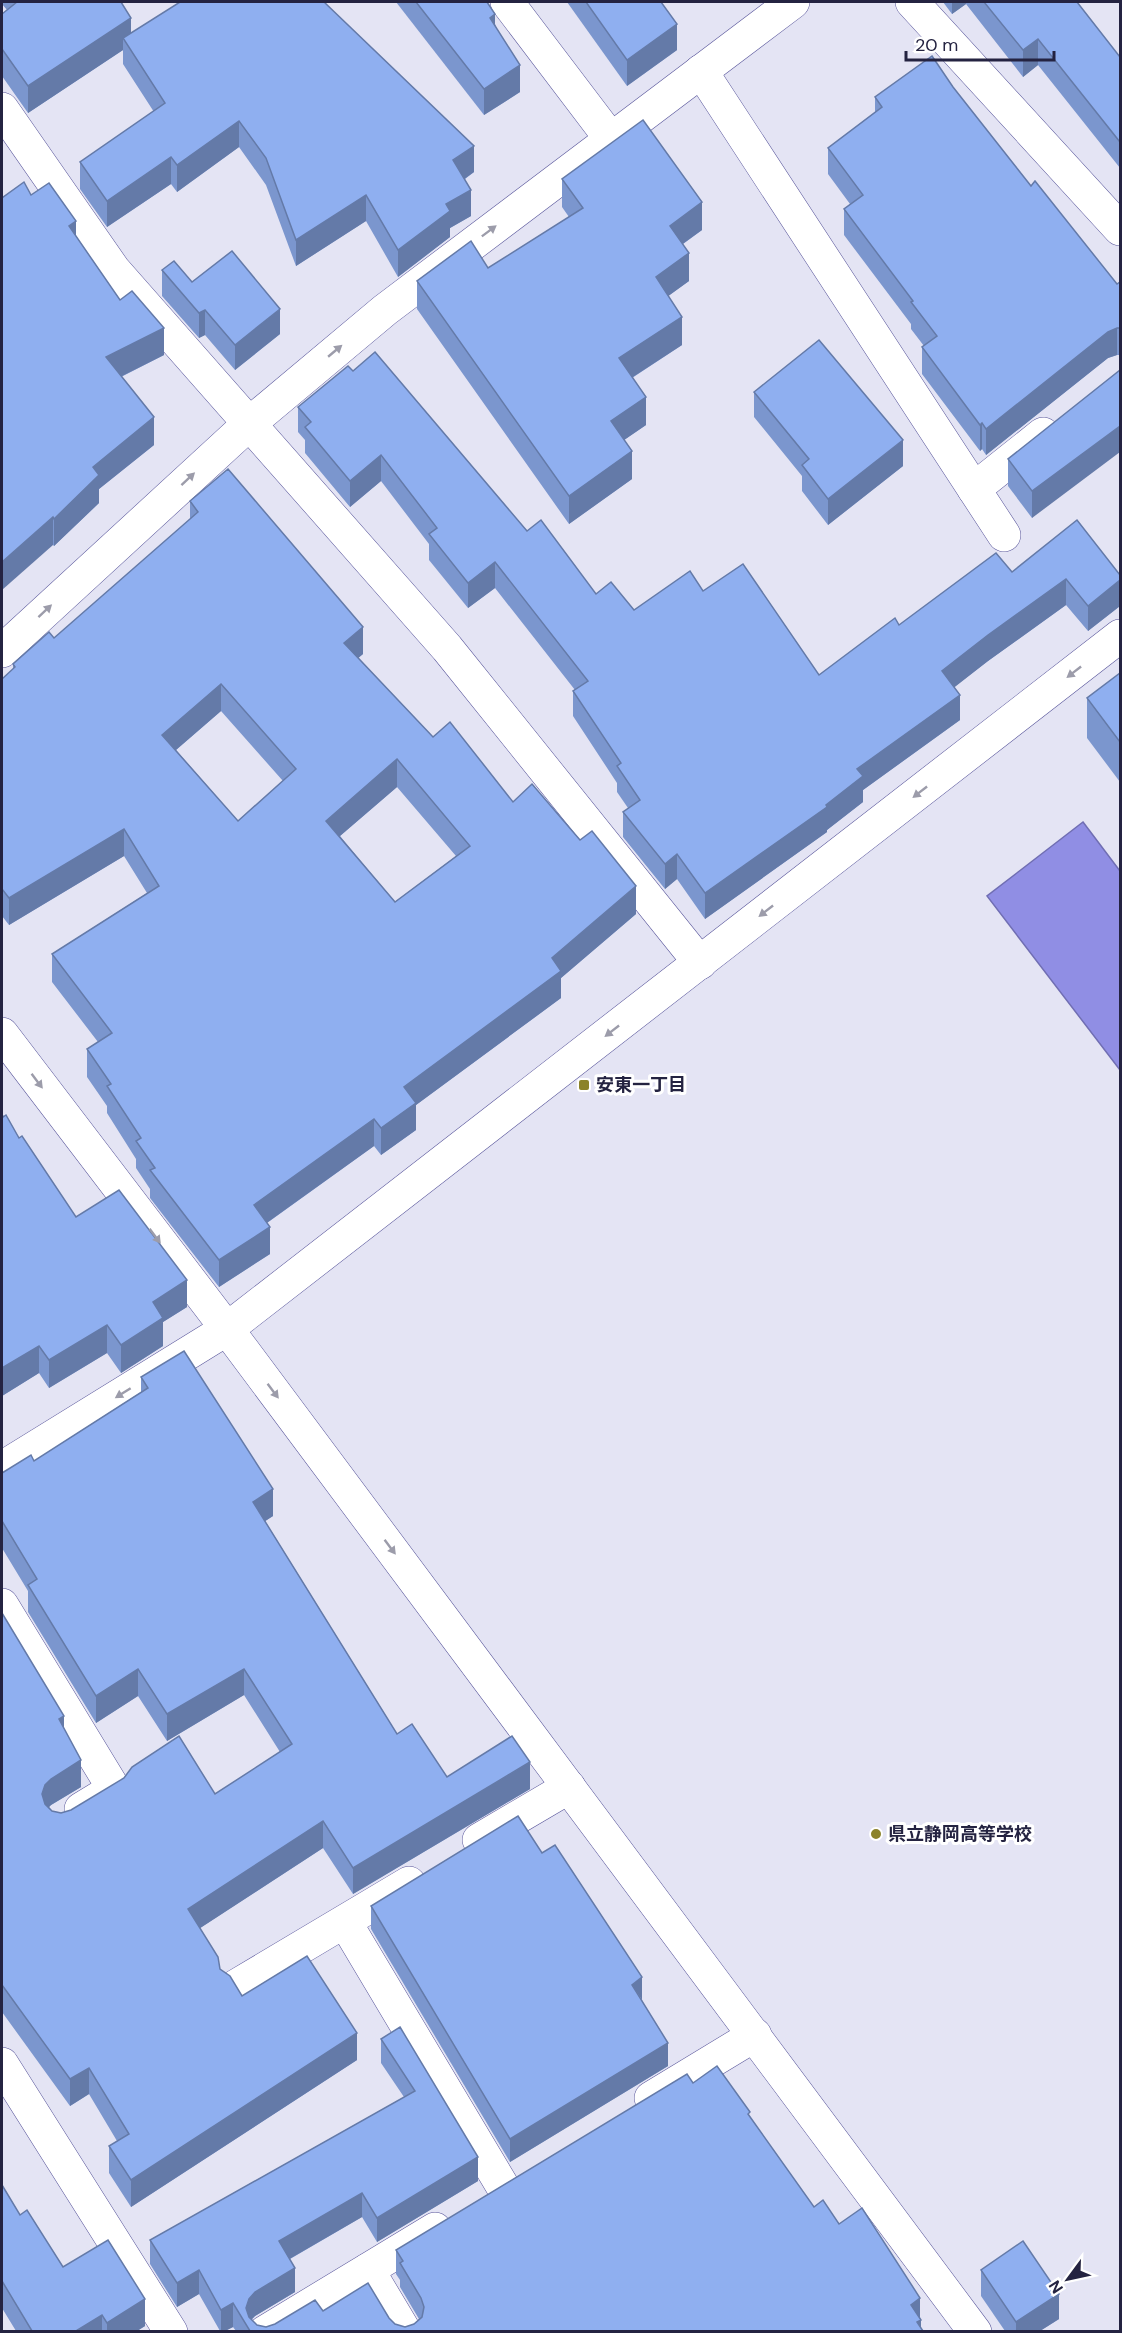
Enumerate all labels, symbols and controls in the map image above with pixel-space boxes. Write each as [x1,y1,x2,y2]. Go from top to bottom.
scale bar [906,24,1054,62]
text: 20 m [915,33,958,57]
one-way arrow [480,225,496,237]
one-way arrow [327,345,342,358]
one-way arrow [181,473,195,487]
one-way arrow [37,604,52,618]
one-way arrow [1067,666,1083,678]
one-way arrow [913,785,928,797]
one-way arrow [759,905,774,917]
one-way arrow [604,1024,620,1037]
one-way arrow [31,1072,43,1088]
place label: 安東一丁目 [596,1073,686,1097]
marker: 安東一丁目 [577,1078,591,1092]
one-way arrow [149,1228,161,1243]
one-way arrow [267,1383,279,1399]
one-way arrow [115,1388,131,1399]
one-way arrow [383,1540,395,1555]
place label: 県立静岡高等学校 [888,1822,1032,1846]
marker: 県立静岡高等学校 [869,1827,883,1841]
north arrow [1038,2249,1098,2309]
text: N [1044,2276,1068,2298]

